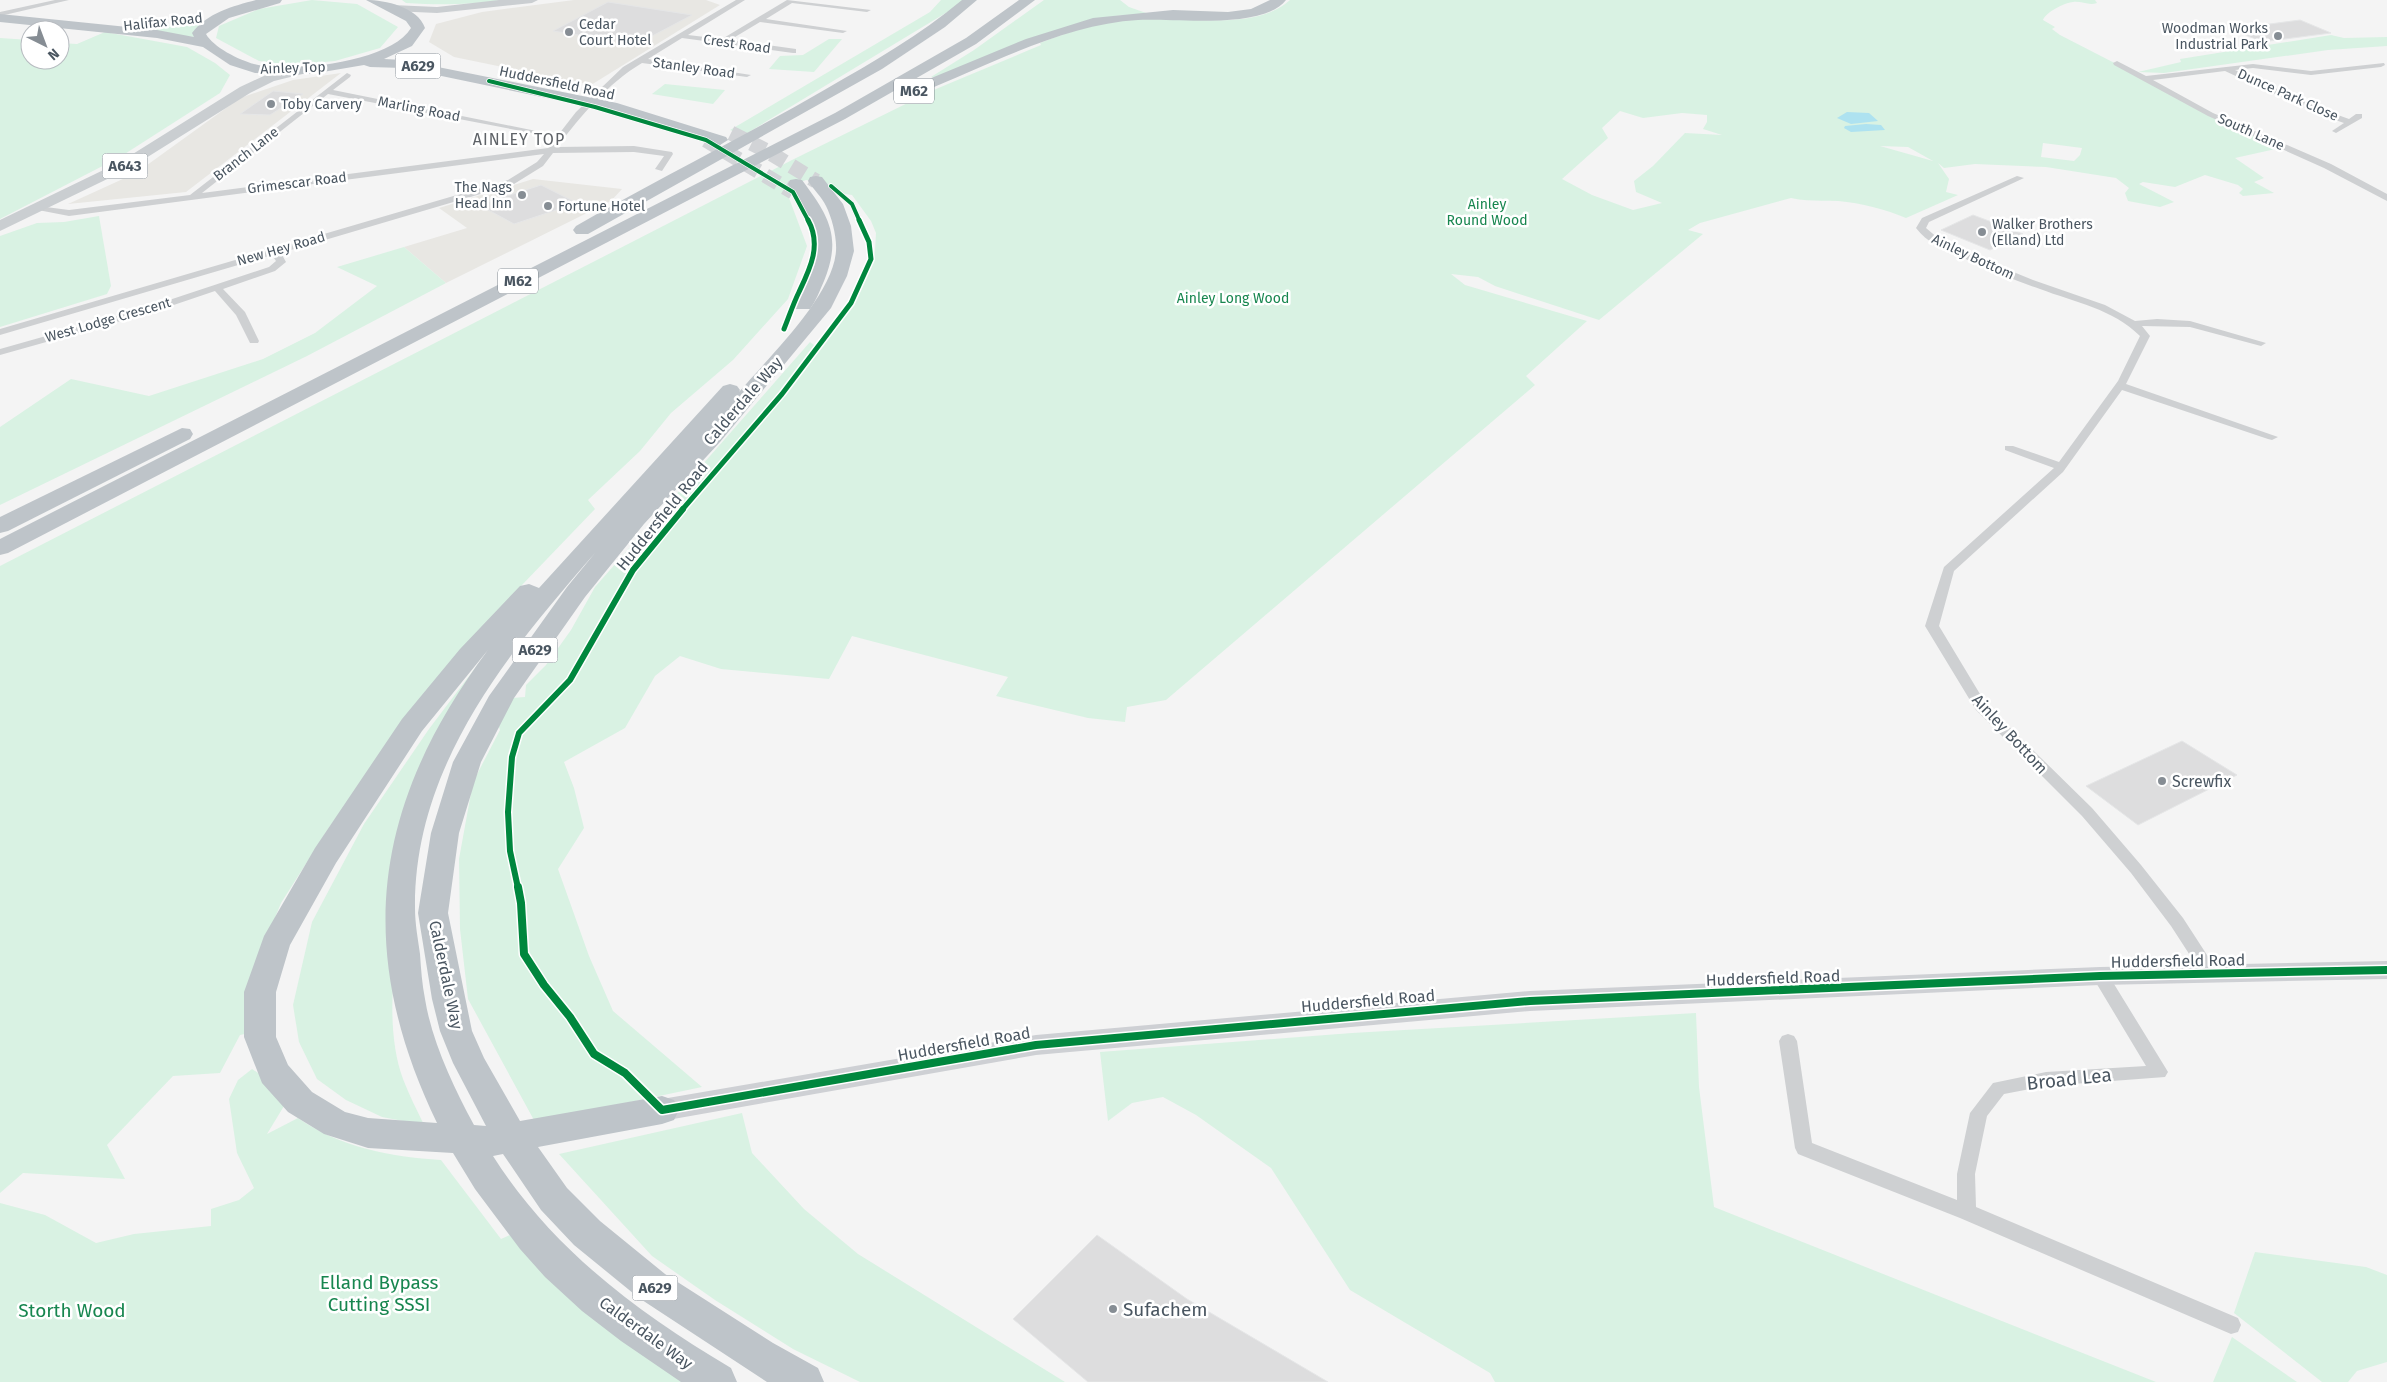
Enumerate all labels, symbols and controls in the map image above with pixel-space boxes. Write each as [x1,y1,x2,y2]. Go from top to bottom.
street label: Halifax Road [122,9,204,35]
place label: Cedar Court Hotel [579,16,651,49]
north arrow [20,20,70,70]
place label: Woodman Works Industrial Park [2162,20,2269,53]
marker: Cedar Court Hotel [563,26,575,38]
marker: Woodman Works Industrial Park [2272,30,2284,42]
street label: Crest Road [702,31,772,57]
text: N [44,45,63,64]
road number: A629 [396,54,440,78]
street label: Stanley Road [652,54,736,82]
street label: Ainley Top [260,58,326,78]
street label: Huddersfield Road [498,62,616,104]
street label: Dunce Park Close [2235,65,2341,125]
road number: M62 [894,78,934,104]
street label: Marling Road [376,93,462,125]
place label: Toby Carvery [281,96,362,113]
marker: Toby Carvery [265,98,277,110]
street label: South Lane [2215,110,2287,154]
street label: Branch Lane [210,123,282,185]
district label: AINLEY TOP [473,130,565,149]
road number: A643 [102,154,148,178]
street label: Grimescar Road [246,168,348,198]
place label: The Nags Head Inn [454,179,512,212]
marker: The Nags Head Inn [516,189,528,201]
park label: Ainley Round Wood [1446,196,1528,229]
place label: Fortune Hotel [558,198,645,215]
marker: Fortune Hotel [542,200,554,212]
place label: Walker Brothers (Elland) Ltd [1992,216,2093,249]
marker: Walker Brothers (Elland) Ltd [1976,226,1988,238]
street label: New Hey Road [235,228,327,270]
street label: Ainley Bottom [1929,230,2017,284]
road number: M62 [498,268,538,294]
park label: Ainley Long Wood [1177,290,1289,307]
street label: West Lodge Crescent [43,294,174,346]
street label: Calderdale Way [700,353,787,449]
street label: Huddersfield Road [612,458,712,574]
road number: A629 [512,638,558,662]
street label: Ainley Bottom [1968,690,2052,778]
place label: Screwfix [2172,772,2231,791]
marker: Screwfix [2156,775,2168,787]
street label: Calderdale Way [425,919,467,1031]
street label: Huddersfield Road [2110,950,2246,972]
street label: Huddersfield Road [1705,966,1841,990]
street label: Huddersfield Road [1300,986,1436,1016]
street label: Huddersfield Road [896,1023,1032,1065]
street label: Broad Lea [2025,1063,2113,1095]
park label: Elland Bypass Cutting SSSI [320,1271,438,1316]
road number: A629 [632,1276,678,1300]
street label: Calderdale Way [596,1293,696,1373]
place label: Sufachem [1123,1298,1208,1321]
park label: Storth Wood [18,1299,126,1322]
marker: Sufachem [1107,1303,1119,1315]

